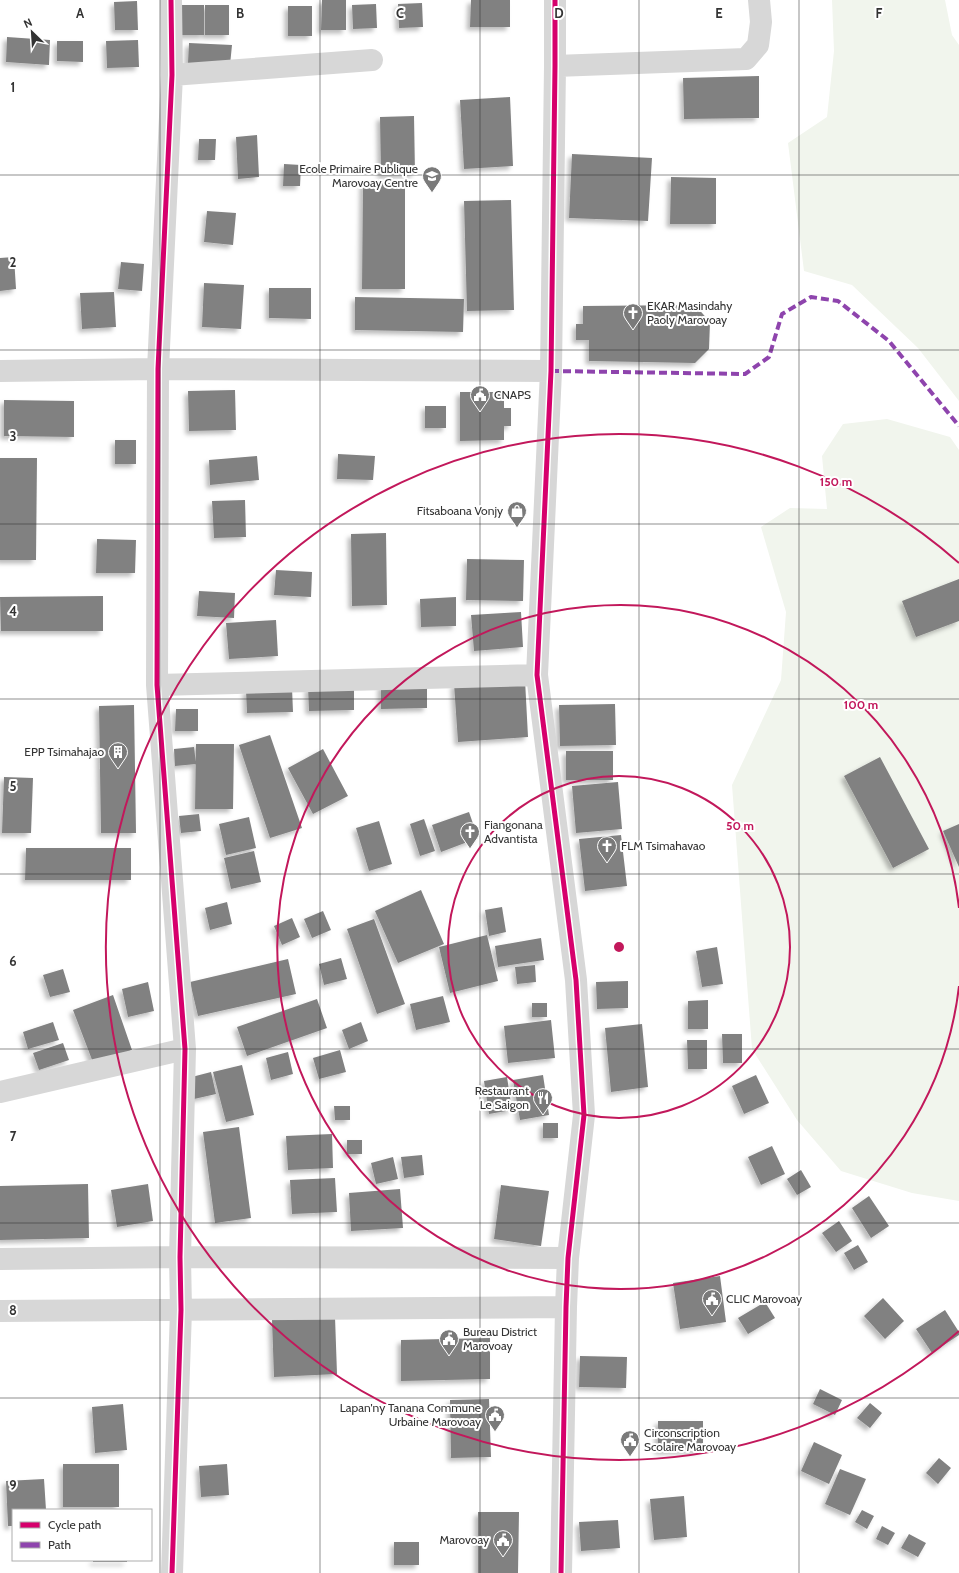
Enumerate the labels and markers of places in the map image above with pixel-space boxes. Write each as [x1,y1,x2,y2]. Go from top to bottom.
place label: Ecole Primaire Publique Marovoay Centre [299,161,418,190]
school or university icon: Ecole Primaire Publique Marovoay Centre [421,165,443,193]
place label: EKAR Masindahy Paoly Marovoay [647,298,732,327]
church icon: EKAR Masindahy Paoly Marovoay [622,302,644,330]
public building icon: CNAPS [469,384,491,412]
place label: CNAPS [494,387,531,402]
shop icon: Fitsaboana Vonjy [506,500,528,528]
place label: Fitsaboana Vonjy [417,503,503,518]
building icon: EPP Tsimahajao [107,741,129,769]
place label: EPP Tsimahajao [24,744,104,759]
place label: Fiangonana Advantista [484,817,543,846]
church icon: Fiangonana Advantista [459,821,481,849]
church icon: FLM Tsimahavao [596,835,618,863]
place label: FLM Tsimahavao [621,838,706,853]
centre of rings [612,940,626,954]
place label: Restaurant Le Saigon [475,1083,529,1112]
restaurant icon: Restaurant Le Saigon [532,1087,554,1115]
public building icon: CLIC Marovoay [701,1288,723,1316]
place label: CLIC Marovoay [726,1291,802,1306]
place label: Bureau District Marovoay [463,1324,537,1353]
public building icon: Bureau District Marovoay [438,1328,460,1356]
place label: Lapan'ny Tanana Commune Urbaine Marovoay [340,1400,481,1429]
public building icon: Lapan'ny Tanana Commune Urbaine Marovoay [484,1404,506,1432]
place label: Circonscription Scolaire Marovoay [644,1425,736,1454]
public building icon: Circonscription Scolaire Marovoay [619,1429,641,1457]
public building icon: Marovoay [492,1529,514,1557]
place label: Marovoay [439,1532,489,1547]

